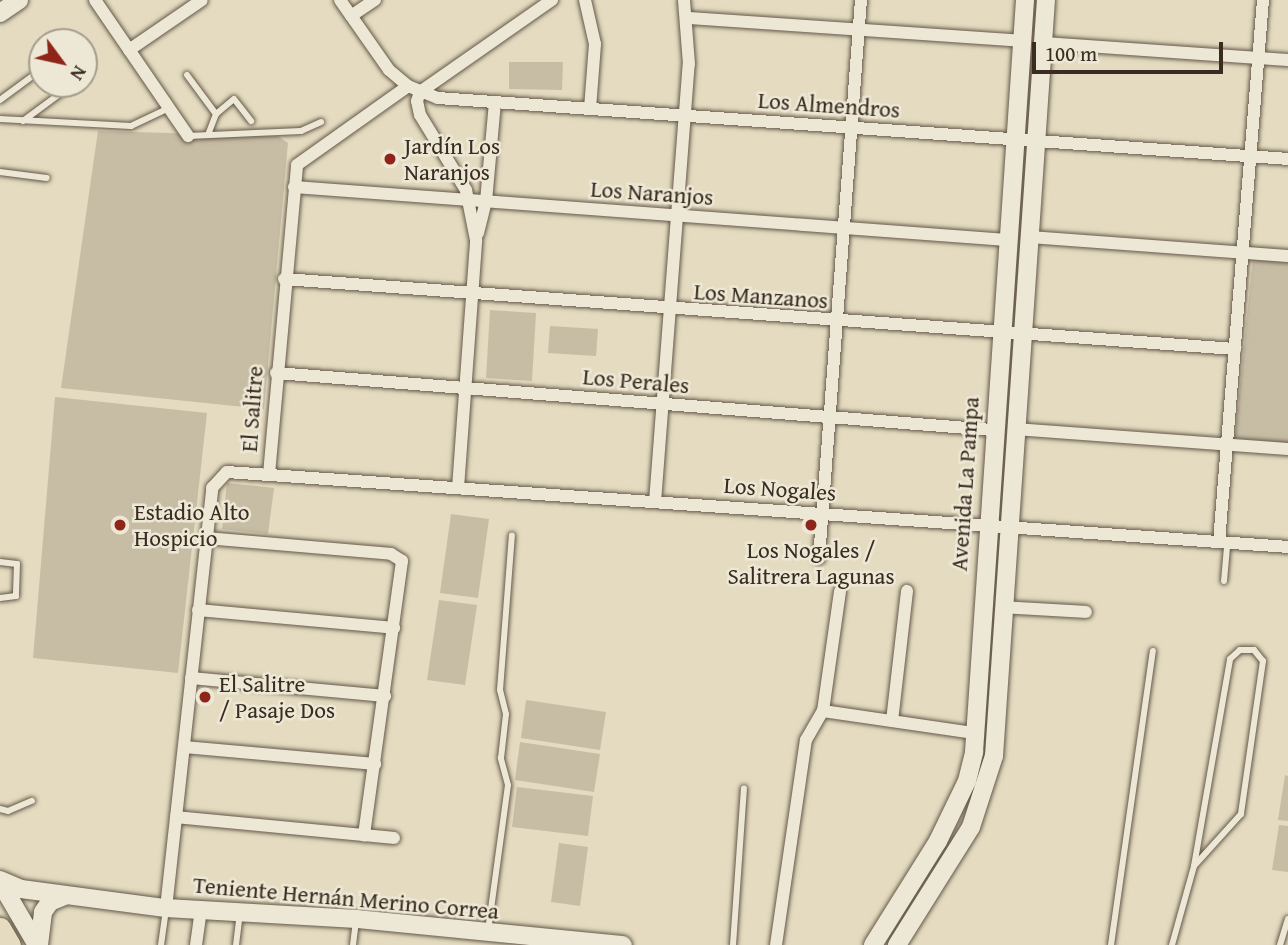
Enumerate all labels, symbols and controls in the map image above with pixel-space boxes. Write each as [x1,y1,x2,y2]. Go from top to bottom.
north arrow [28,28,98,98]
scale bar [1036,28,1227,72]
text: 100 m [1045,38,1097,69]
text: N [64,60,94,86]
street label: Los Almendros [757,86,901,124]
place label: Jardín Los Naranjos [404,132,500,186]
marker: Jardín Los Naranjos [382,151,398,167]
street label: Los Naranjos [590,175,714,211]
street label: Los Manzanos [693,278,829,314]
street label: Los Perales [582,363,690,399]
street label: El Salitre [235,365,269,453]
street label: Avenida La Pampa [945,396,985,572]
street label: Los Nogales [723,471,837,507]
place label: Estadio Alto Hospicio [134,498,250,552]
marker: Estadio Alto Hospicio [112,517,128,533]
marker: Los Nogales / Salitrera Lagunas [803,517,819,533]
place label: Los Nogales / Salitrera Lagunas [727,536,895,590]
place label: El Salitre / Pasaje Dos [219,670,335,724]
marker: El Salitre / Pasaje Dos [197,689,213,705]
street label: Teniente Hernán Merino Correa [192,871,500,925]

